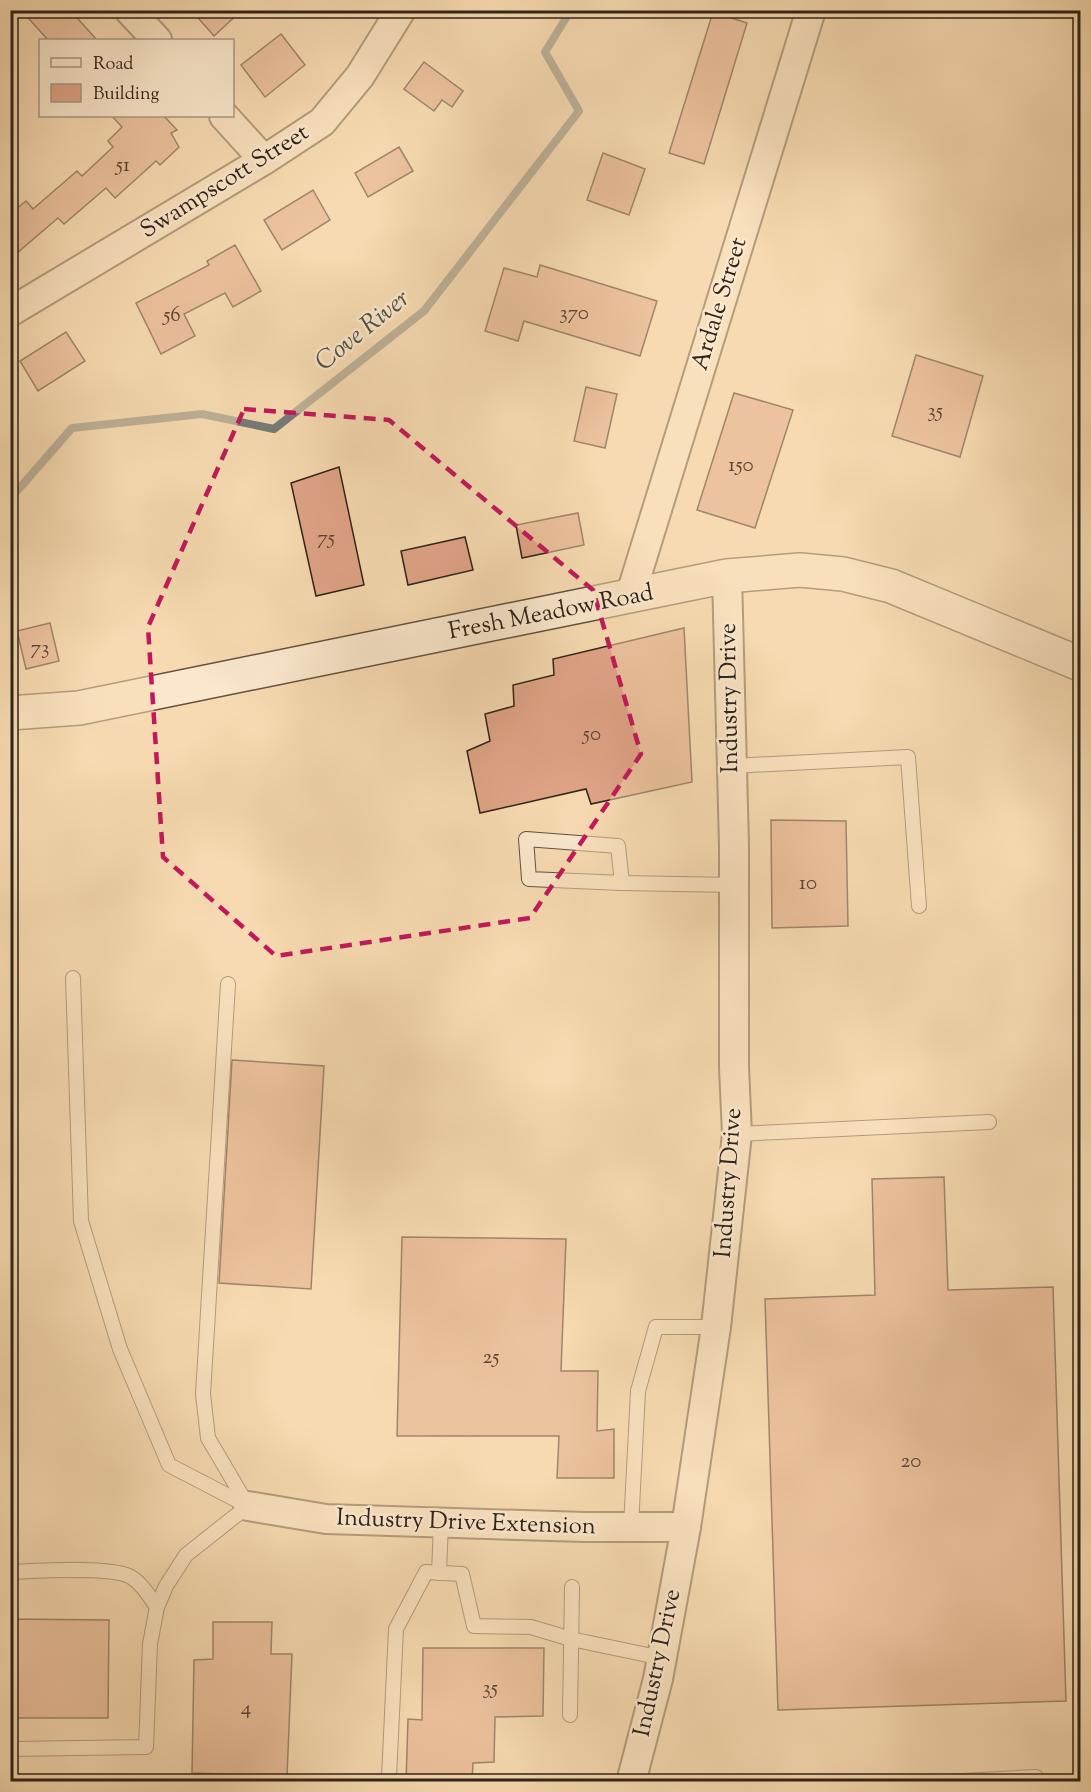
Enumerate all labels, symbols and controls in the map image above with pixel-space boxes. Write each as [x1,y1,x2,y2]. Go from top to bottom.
legend [39,39,234,117]
text: Road [93,52,133,78]
text: Building [93,82,159,108]
street label: Swampscott Street [134,116,316,248]
house number: 51 [115,151,130,181]
street label: Ardale Street [684,233,756,375]
water label: Cove River [308,281,418,381]
house number: 370 [559,299,589,329]
house number: 56 [162,301,181,331]
house number: 35 [927,397,943,427]
house number: 150 [728,451,754,481]
house number: 75 [317,524,335,554]
street label: Fresh Meadow Road [446,576,657,650]
street label: Industry Drive [712,623,748,773]
house number: 73 [30,634,50,664]
house number: 50 [582,720,601,750]
house number: 10 [799,869,817,899]
street label: Industry Drive [707,1107,751,1259]
house number: 25 [482,1343,500,1373]
house number: 20 [901,1447,921,1477]
street label: Industry Drive Extension [336,1501,596,1545]
street label: Industry Drive [626,1586,690,1740]
house number: 35 [482,1674,498,1704]
house number: 4 [241,1694,251,1724]

